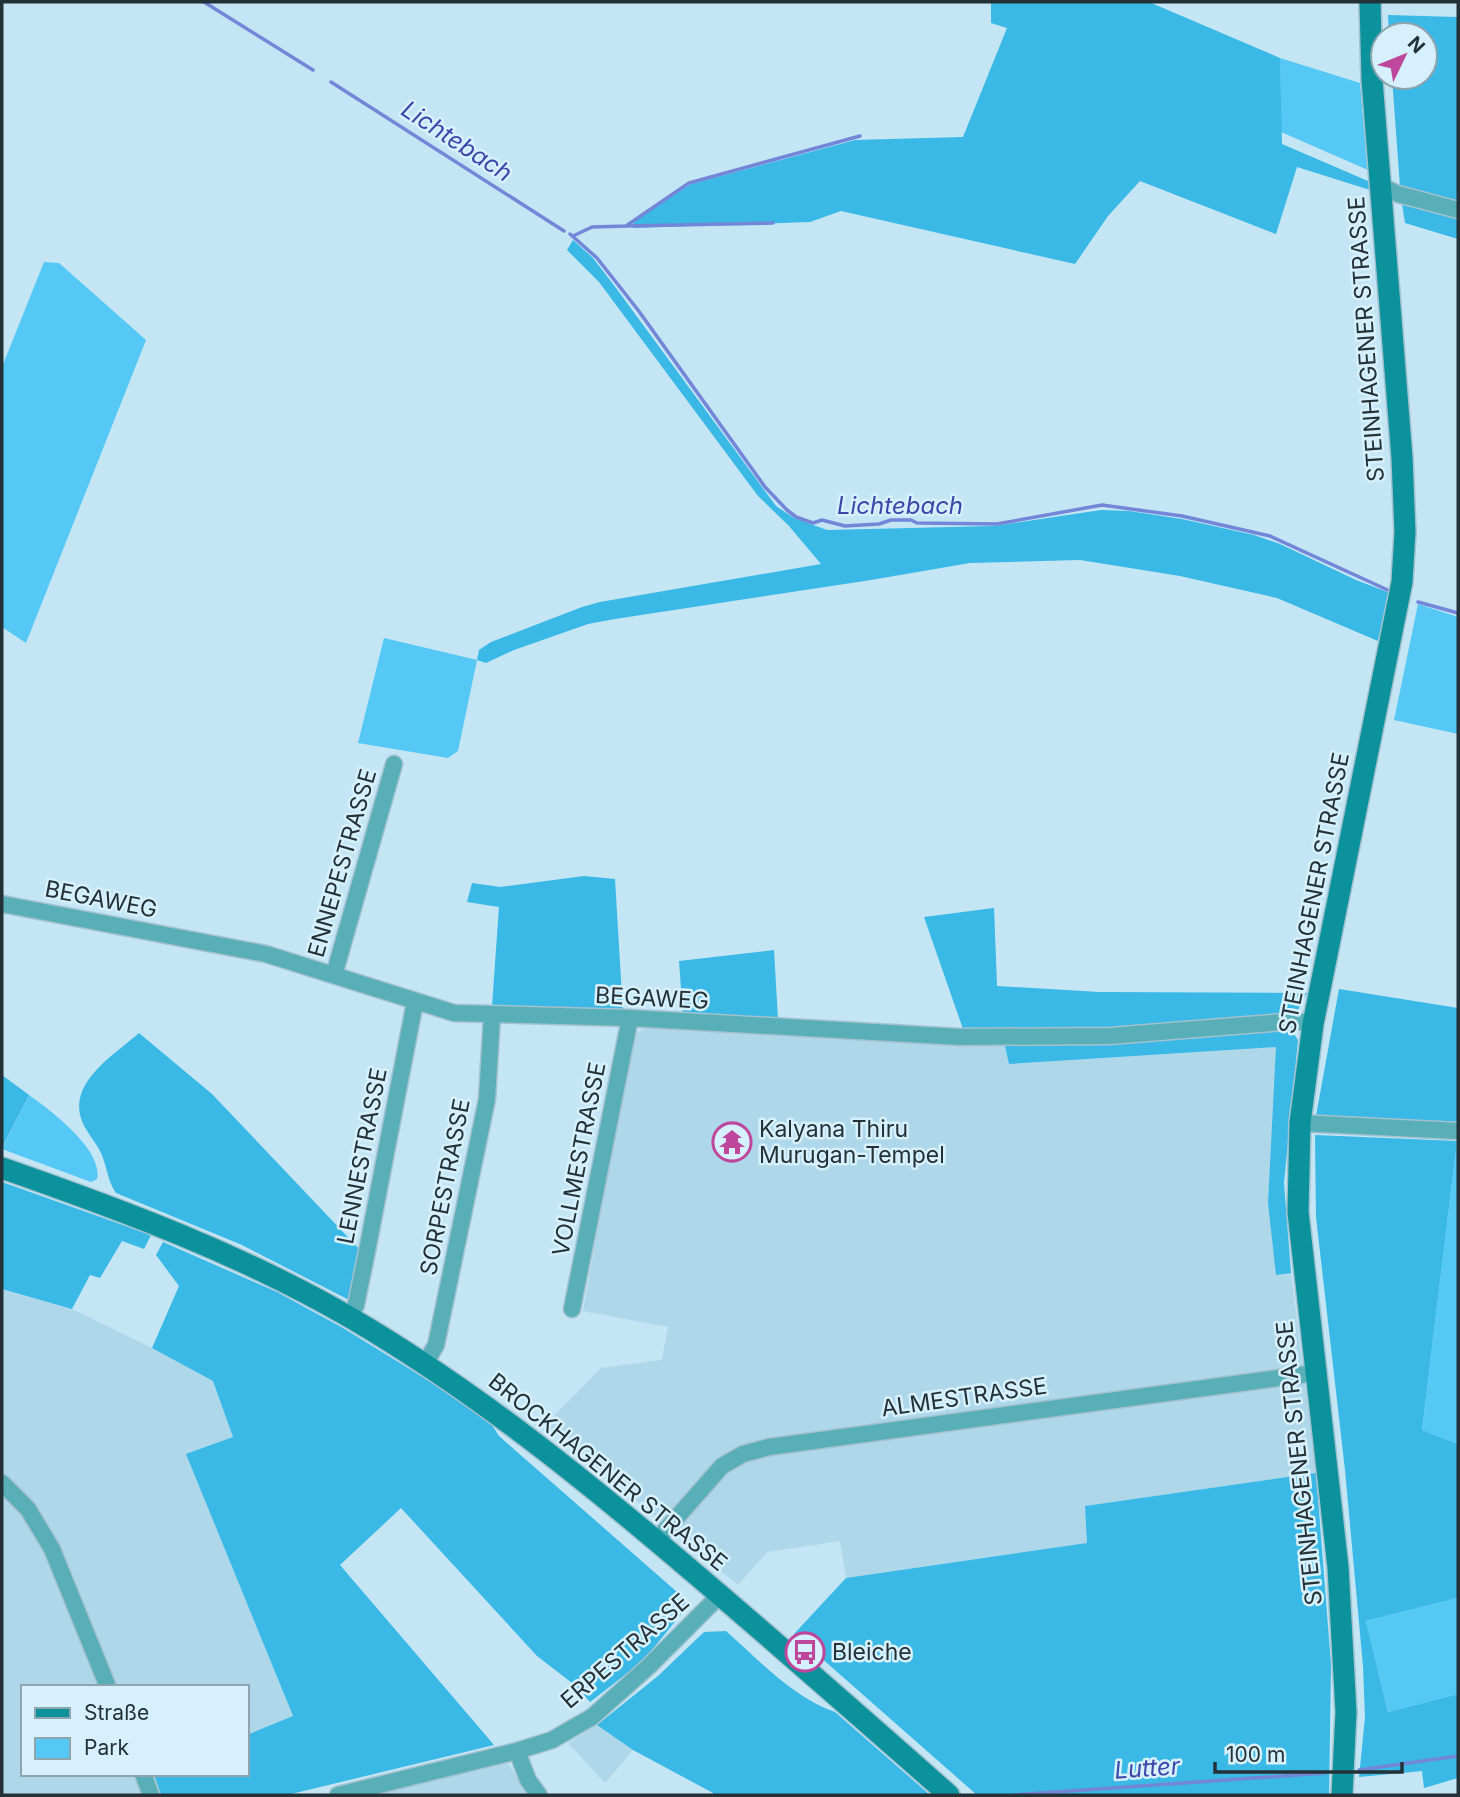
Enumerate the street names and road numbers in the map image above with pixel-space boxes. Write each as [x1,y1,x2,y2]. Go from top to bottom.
street label: STEINHAGENER STRASSE [1342,195,1390,483]
street label: STEINHAGENER STRASSE [1273,750,1355,1036]
street label: ENNEPESTRASSE [302,766,382,960]
street label: BEGAWEG [43,874,159,924]
street label: BEGAWEG [594,981,710,1015]
street label: VOLLMESTRASSE [546,1060,612,1258]
street label: LENNESTRASSE [331,1066,393,1246]
street label: SORPESTRASSE [414,1096,476,1278]
street label: STEINHAGENER STRASSE [1270,1319,1328,1607]
street label: BROCKHAGENER STRASSE [483,1367,733,1577]
street label: ALMESTRASSE [879,1372,1049,1422]
street label: ERPESTRASSE [555,1588,695,1714]

